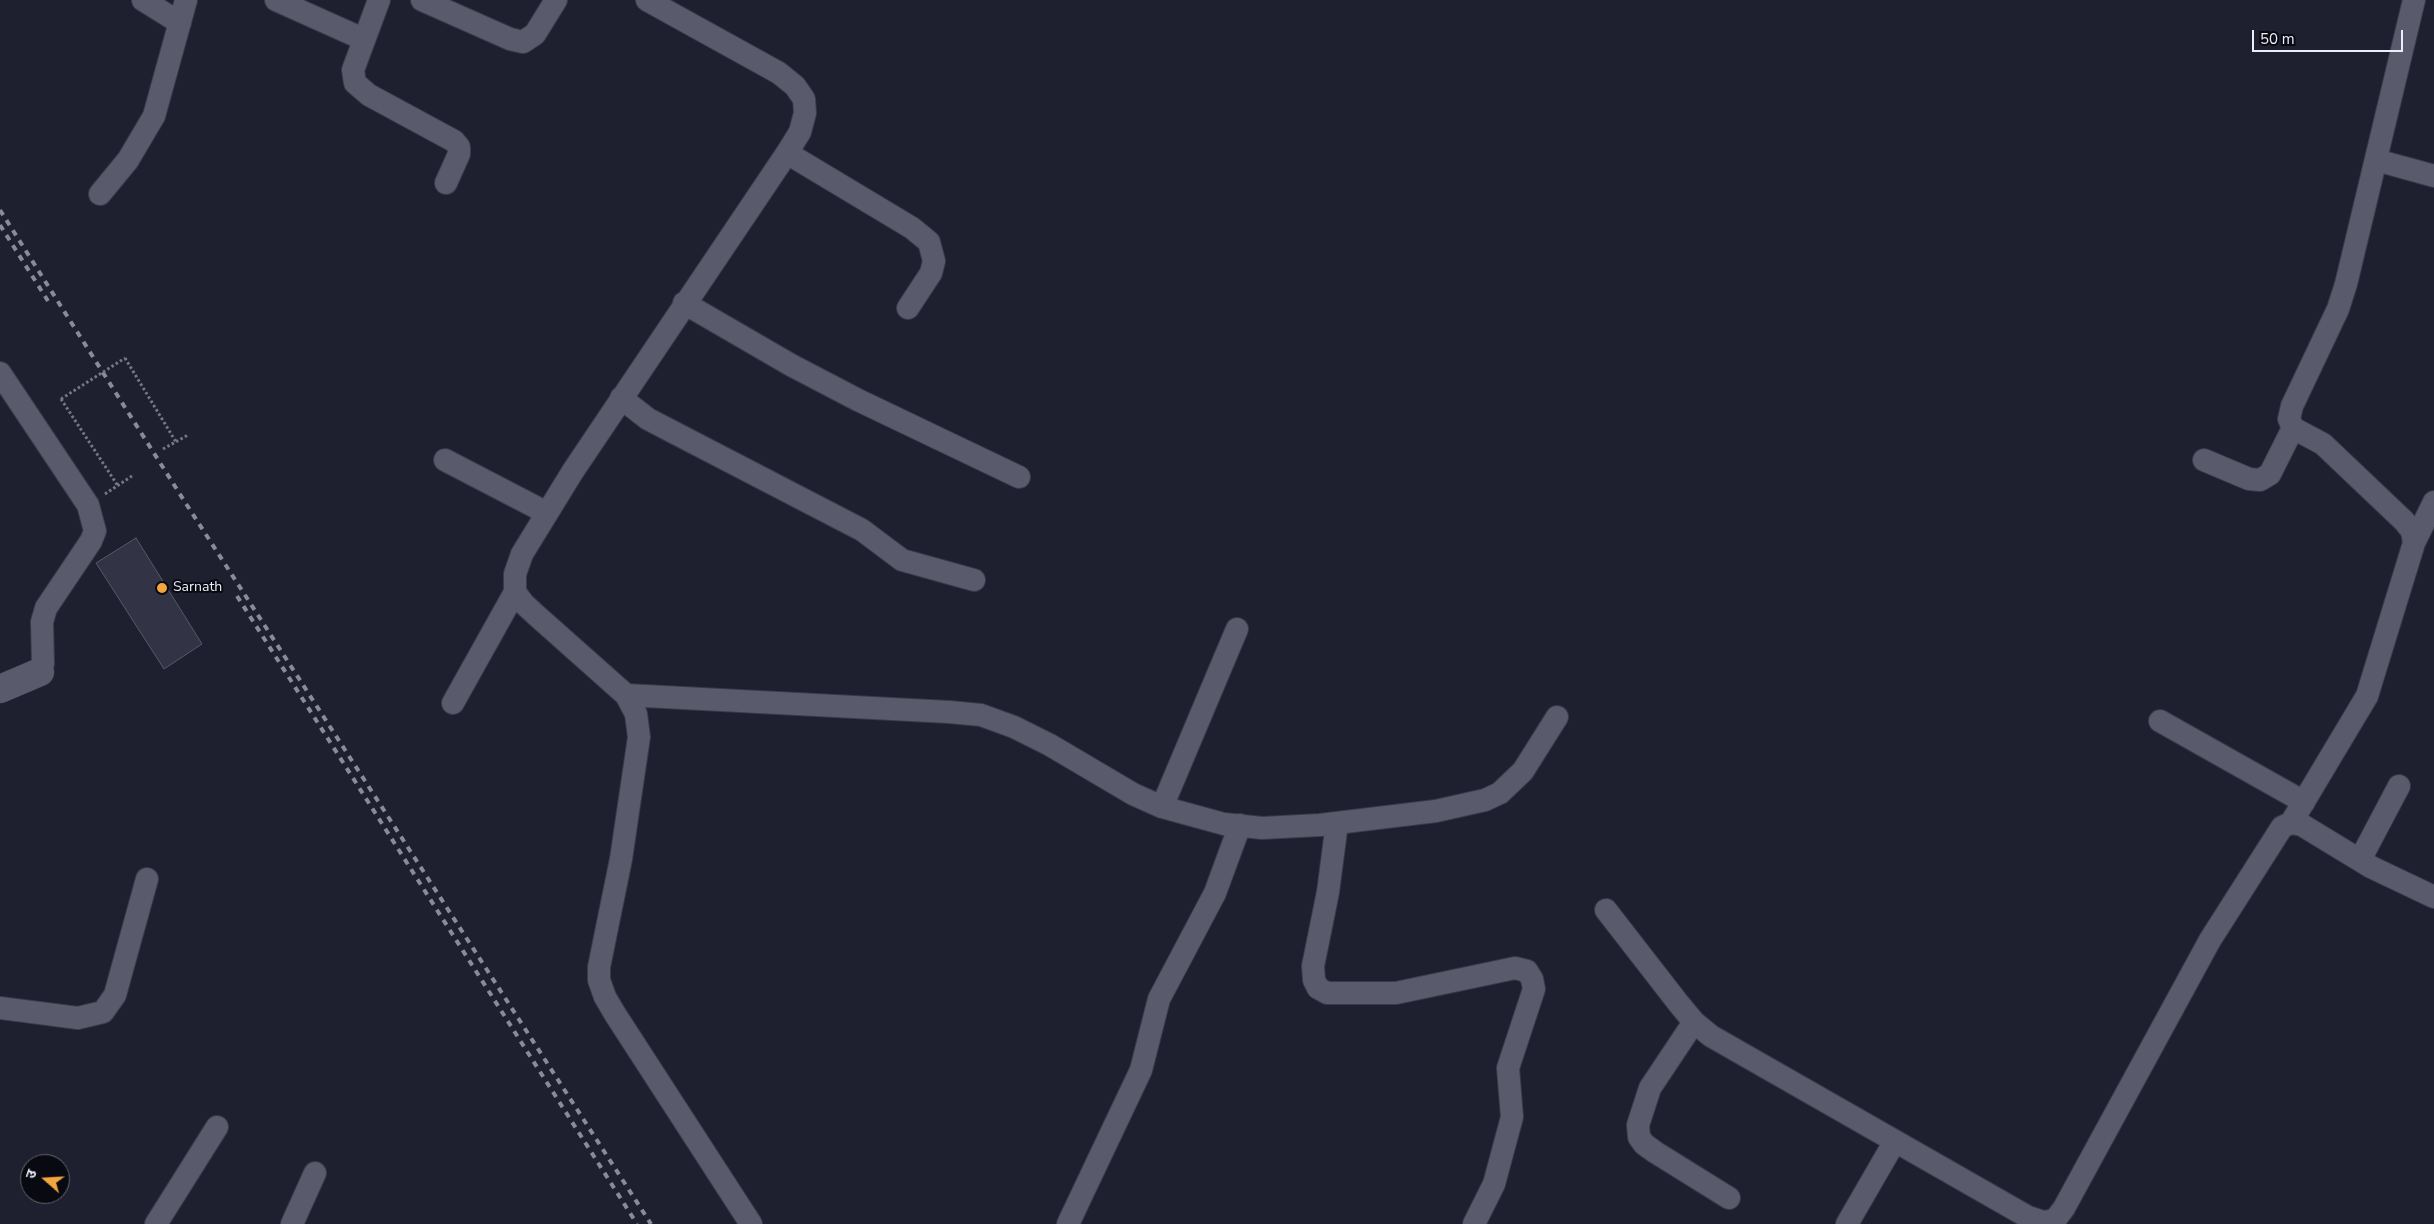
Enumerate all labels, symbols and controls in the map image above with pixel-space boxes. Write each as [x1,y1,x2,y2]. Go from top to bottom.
scale bar [2254,20,2405,52]
text: 50 m [2260,29,2295,49]
place label: Sarnath [173,580,222,596]
marker: Sarnath [155,581,169,595]
north arrow [20,1154,70,1204]
text: उ [21,1167,42,1181]

